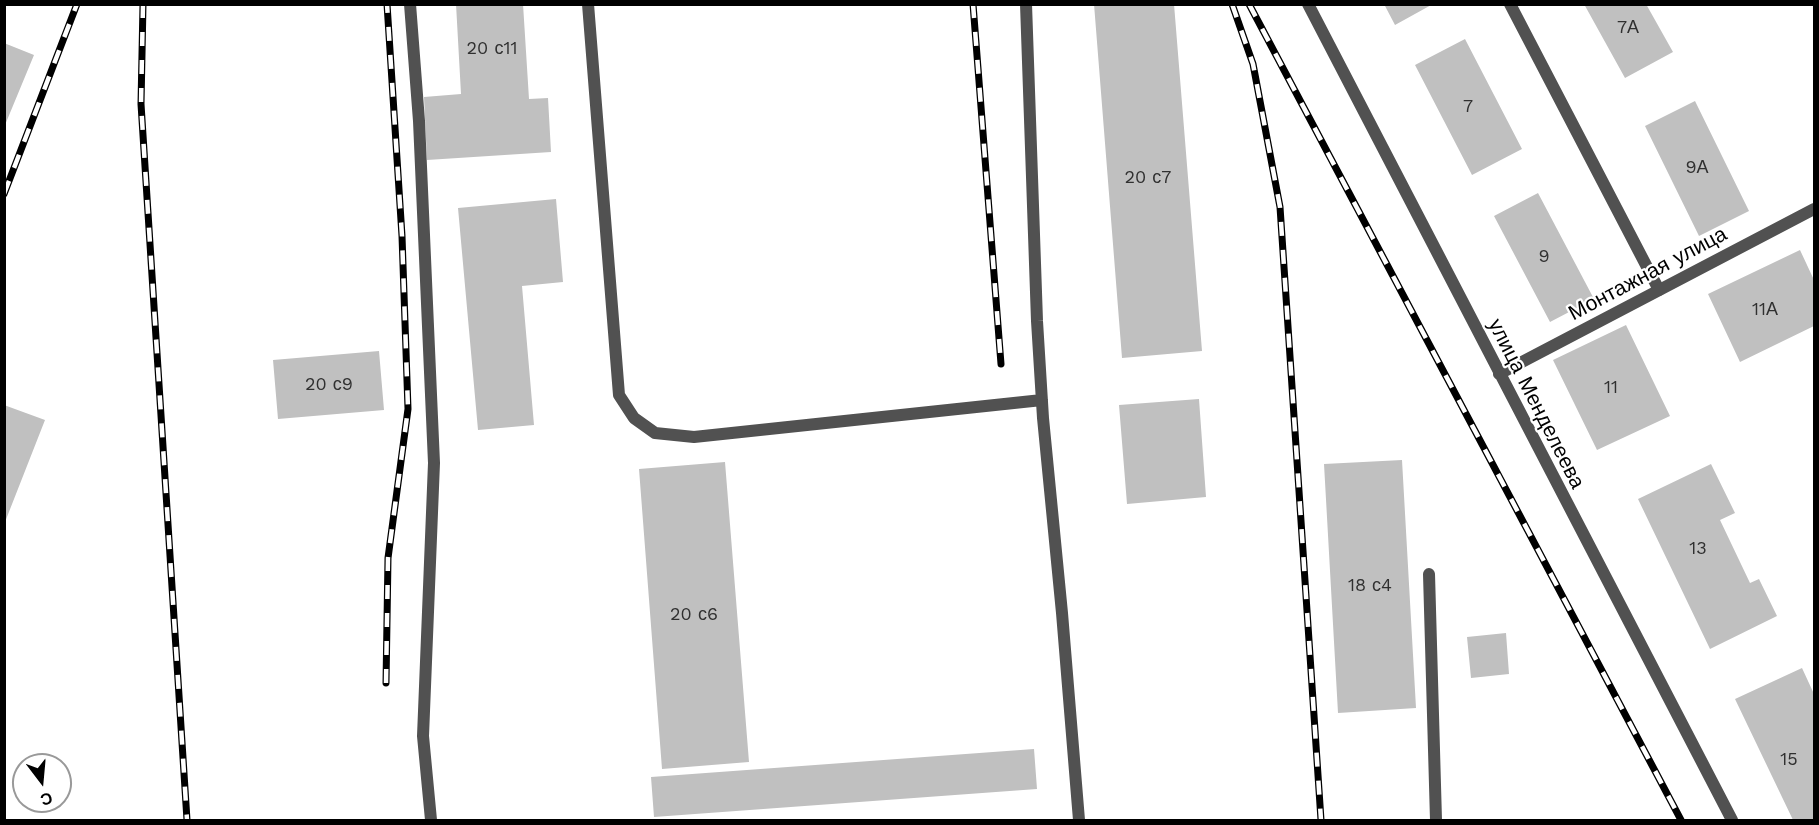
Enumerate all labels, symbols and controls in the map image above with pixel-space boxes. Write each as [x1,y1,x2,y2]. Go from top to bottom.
house number: 7А [1617,17,1639,39]
house number: 20 с11 [467,38,517,60]
house number: 7 [1463,96,1473,118]
house number: 9А [1685,157,1709,179]
house number: 20 с7 [1125,167,1171,189]
street label: Монтажная улица [1565,222,1731,326]
house number: 9 [1538,246,1550,268]
house number: 11А [1752,299,1778,321]
street label: улица Менделеева [1482,315,1590,493]
house number: 20 с9 [305,374,353,396]
house number: 11 [1604,377,1618,399]
house number: 13 [1689,538,1707,560]
house number: 18 с4 [1348,575,1392,597]
house number: 20 с6 [670,604,718,626]
house number: 15 [1780,749,1798,771]
north arrow [12,753,72,813]
text: С [38,788,55,810]

